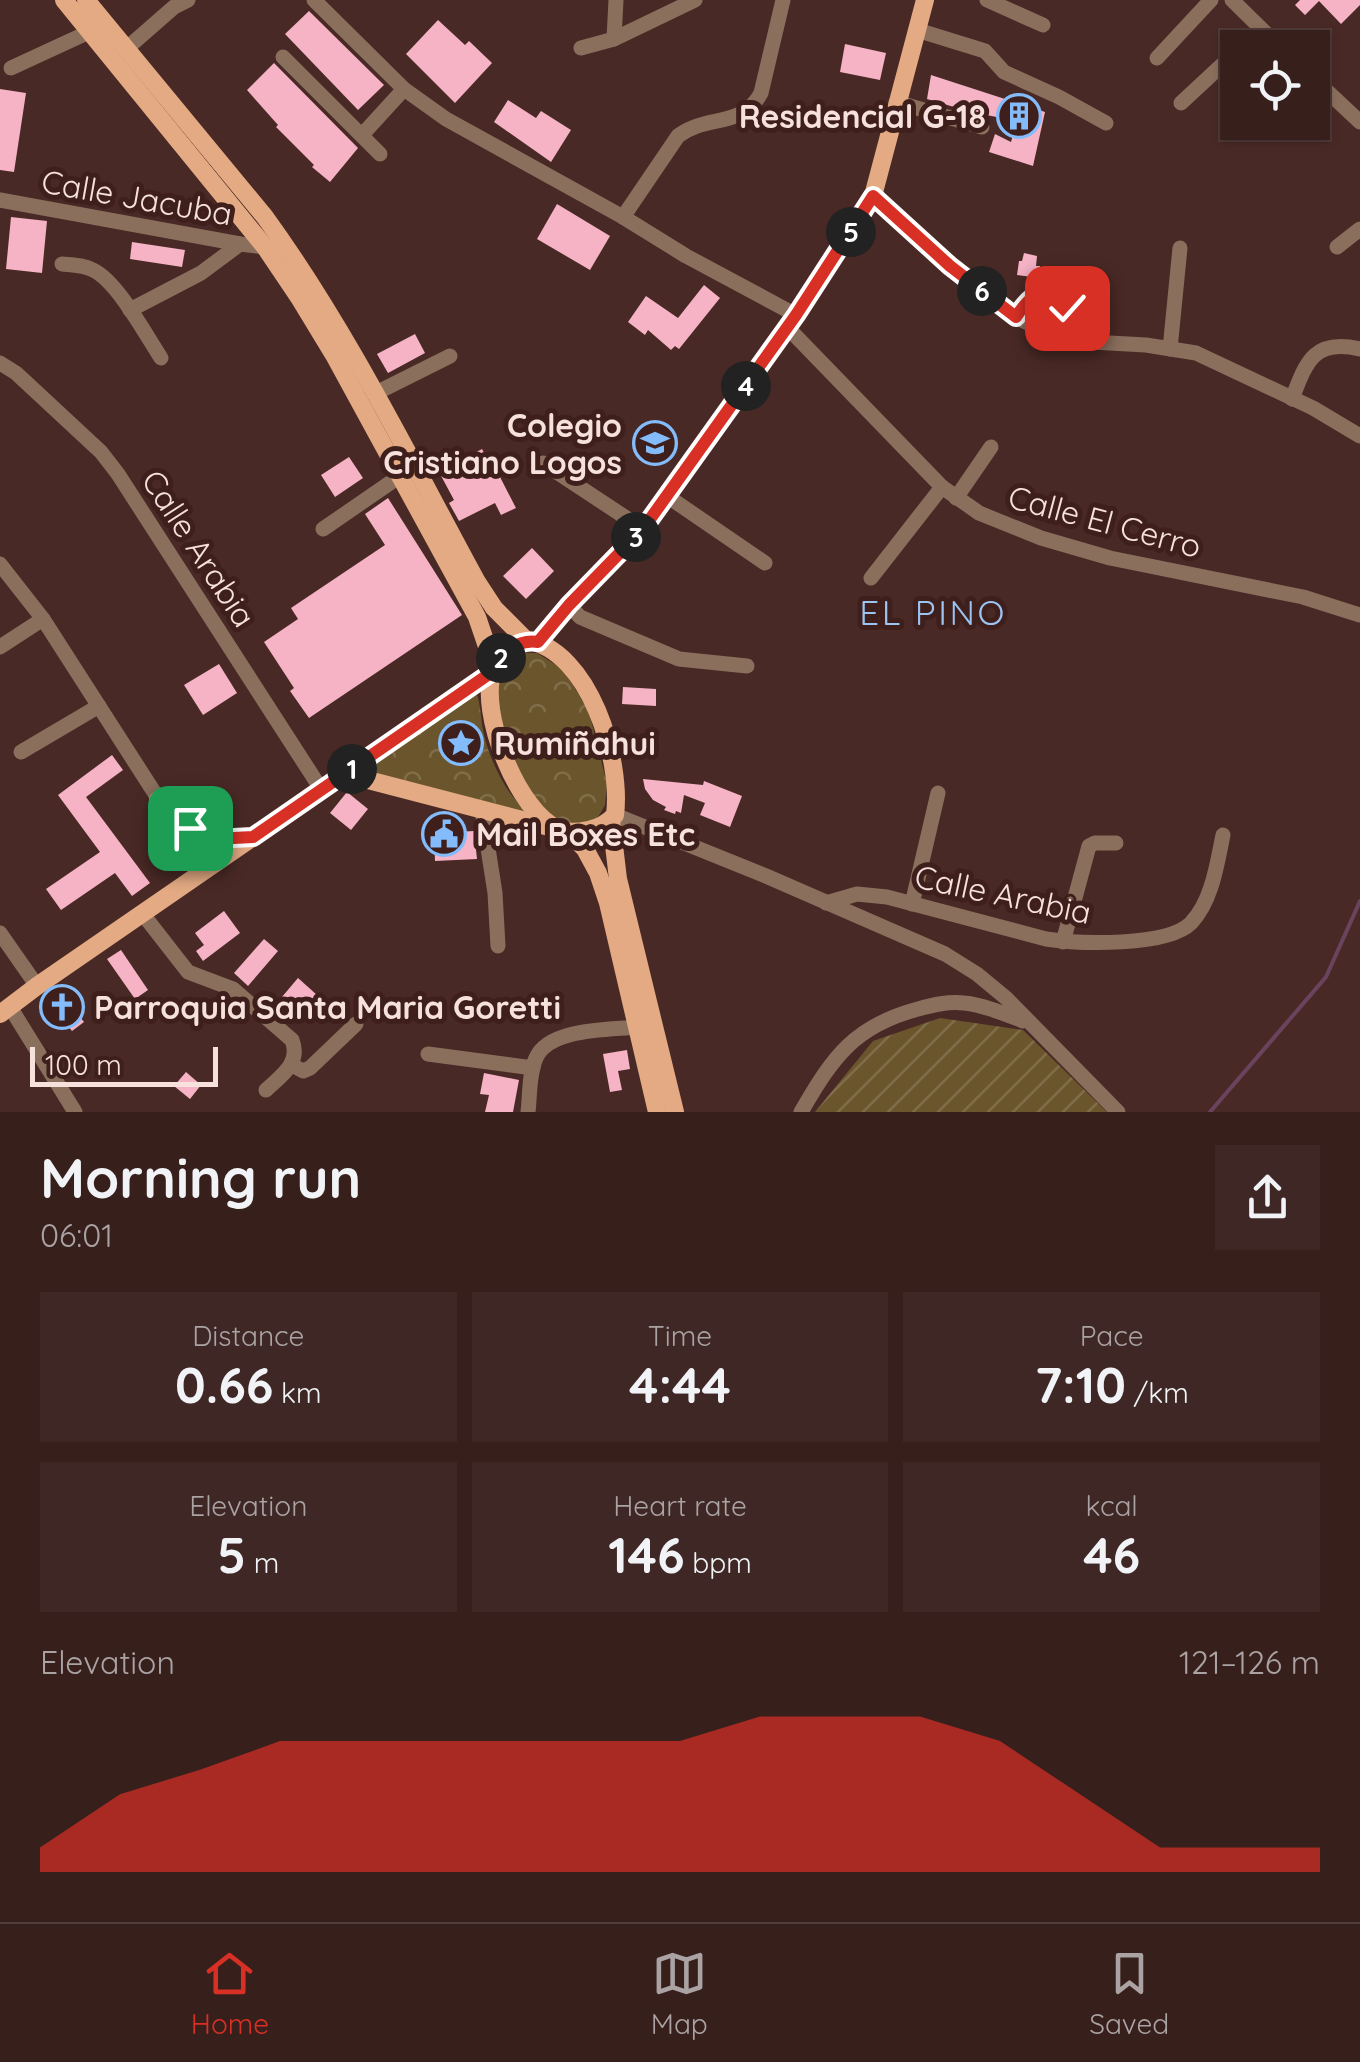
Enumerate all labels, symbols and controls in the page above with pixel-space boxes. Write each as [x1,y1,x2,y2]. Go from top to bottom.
map controls [1220,30,1330,140]
button: locate [1220,30,1330,140]
building icon: Residencial G-18 [996,93,1042,139]
place label: Residencial G-18 [739,96,986,136]
street label: Calle Jacuba [39,161,235,233]
pin: 5 [826,207,876,257]
text: 5 [843,214,859,249]
pin: 6 [957,266,1007,316]
pin [1025,266,1110,351]
text: 6 [974,273,990,308]
icon: check [1040,281,1095,336]
pin: 4 [721,361,771,411]
text: 4 [738,368,754,403]
place label: Colegio Cristiano Logos [383,405,622,482]
school or university icon: Colegio Cristiano Logos [632,420,678,466]
street label: Calle Arabia [133,462,265,634]
street label: Calle El Cerro [1004,476,1206,566]
pin: 3 [611,512,661,562]
text: 3 [628,519,644,554]
district label: EL PINO [859,590,1007,634]
pin: 2 [476,633,526,683]
text: 2 [493,640,509,675]
place icon: Rumiñahui [438,720,484,766]
place label: Rumiñahui [494,723,656,763]
pin: 1 [327,744,377,794]
text: 1 [347,751,357,786]
pin [148,786,233,871]
icon: arrive [163,801,218,856]
public building icon: Mail Boxes Etc [421,811,467,857]
place label: Mail Boxes Etc [476,814,695,854]
street label: Calle Arabia [911,856,1095,932]
church icon: Parroquia Santa Maria Goretti [39,984,85,1030]
place label: Parroquia Santa Maria Goretti [94,987,561,1027]
scale bar [30,1042,218,1086]
text: 100 m [45,1047,122,1082]
text: Morning run [40,1143,361,1212]
button: share [1215,1145,1320,1250]
text: 06:01 [40,1215,113,1255]
text: Distance [192,1318,304,1353]
text: Time [648,1318,712,1353]
text: Pace [1080,1318,1144,1353]
text: 0.66 [175,1353,273,1416]
text: 4:44 [629,1353,731,1416]
text: 7:10 [1035,1353,1126,1416]
text: km [273,1375,322,1410]
text: /km [1126,1375,1189,1410]
text: Elevation [189,1488,307,1523]
text: Heart rate [613,1488,747,1523]
text: kcal [1086,1488,1138,1523]
text: 5 [217,1523,246,1586]
text: 146 [608,1523,685,1586]
text: 46 [1083,1523,1140,1586]
text: m [246,1545,279,1580]
text: bpm [685,1545,752,1580]
text: Elevation [40,1642,175,1682]
text: 121–126 m [1179,1642,1320,1682]
tab: Home [191,1946,269,2041]
tab: Map [651,1946,708,2041]
tab: Saved [1089,1946,1169,2041]

